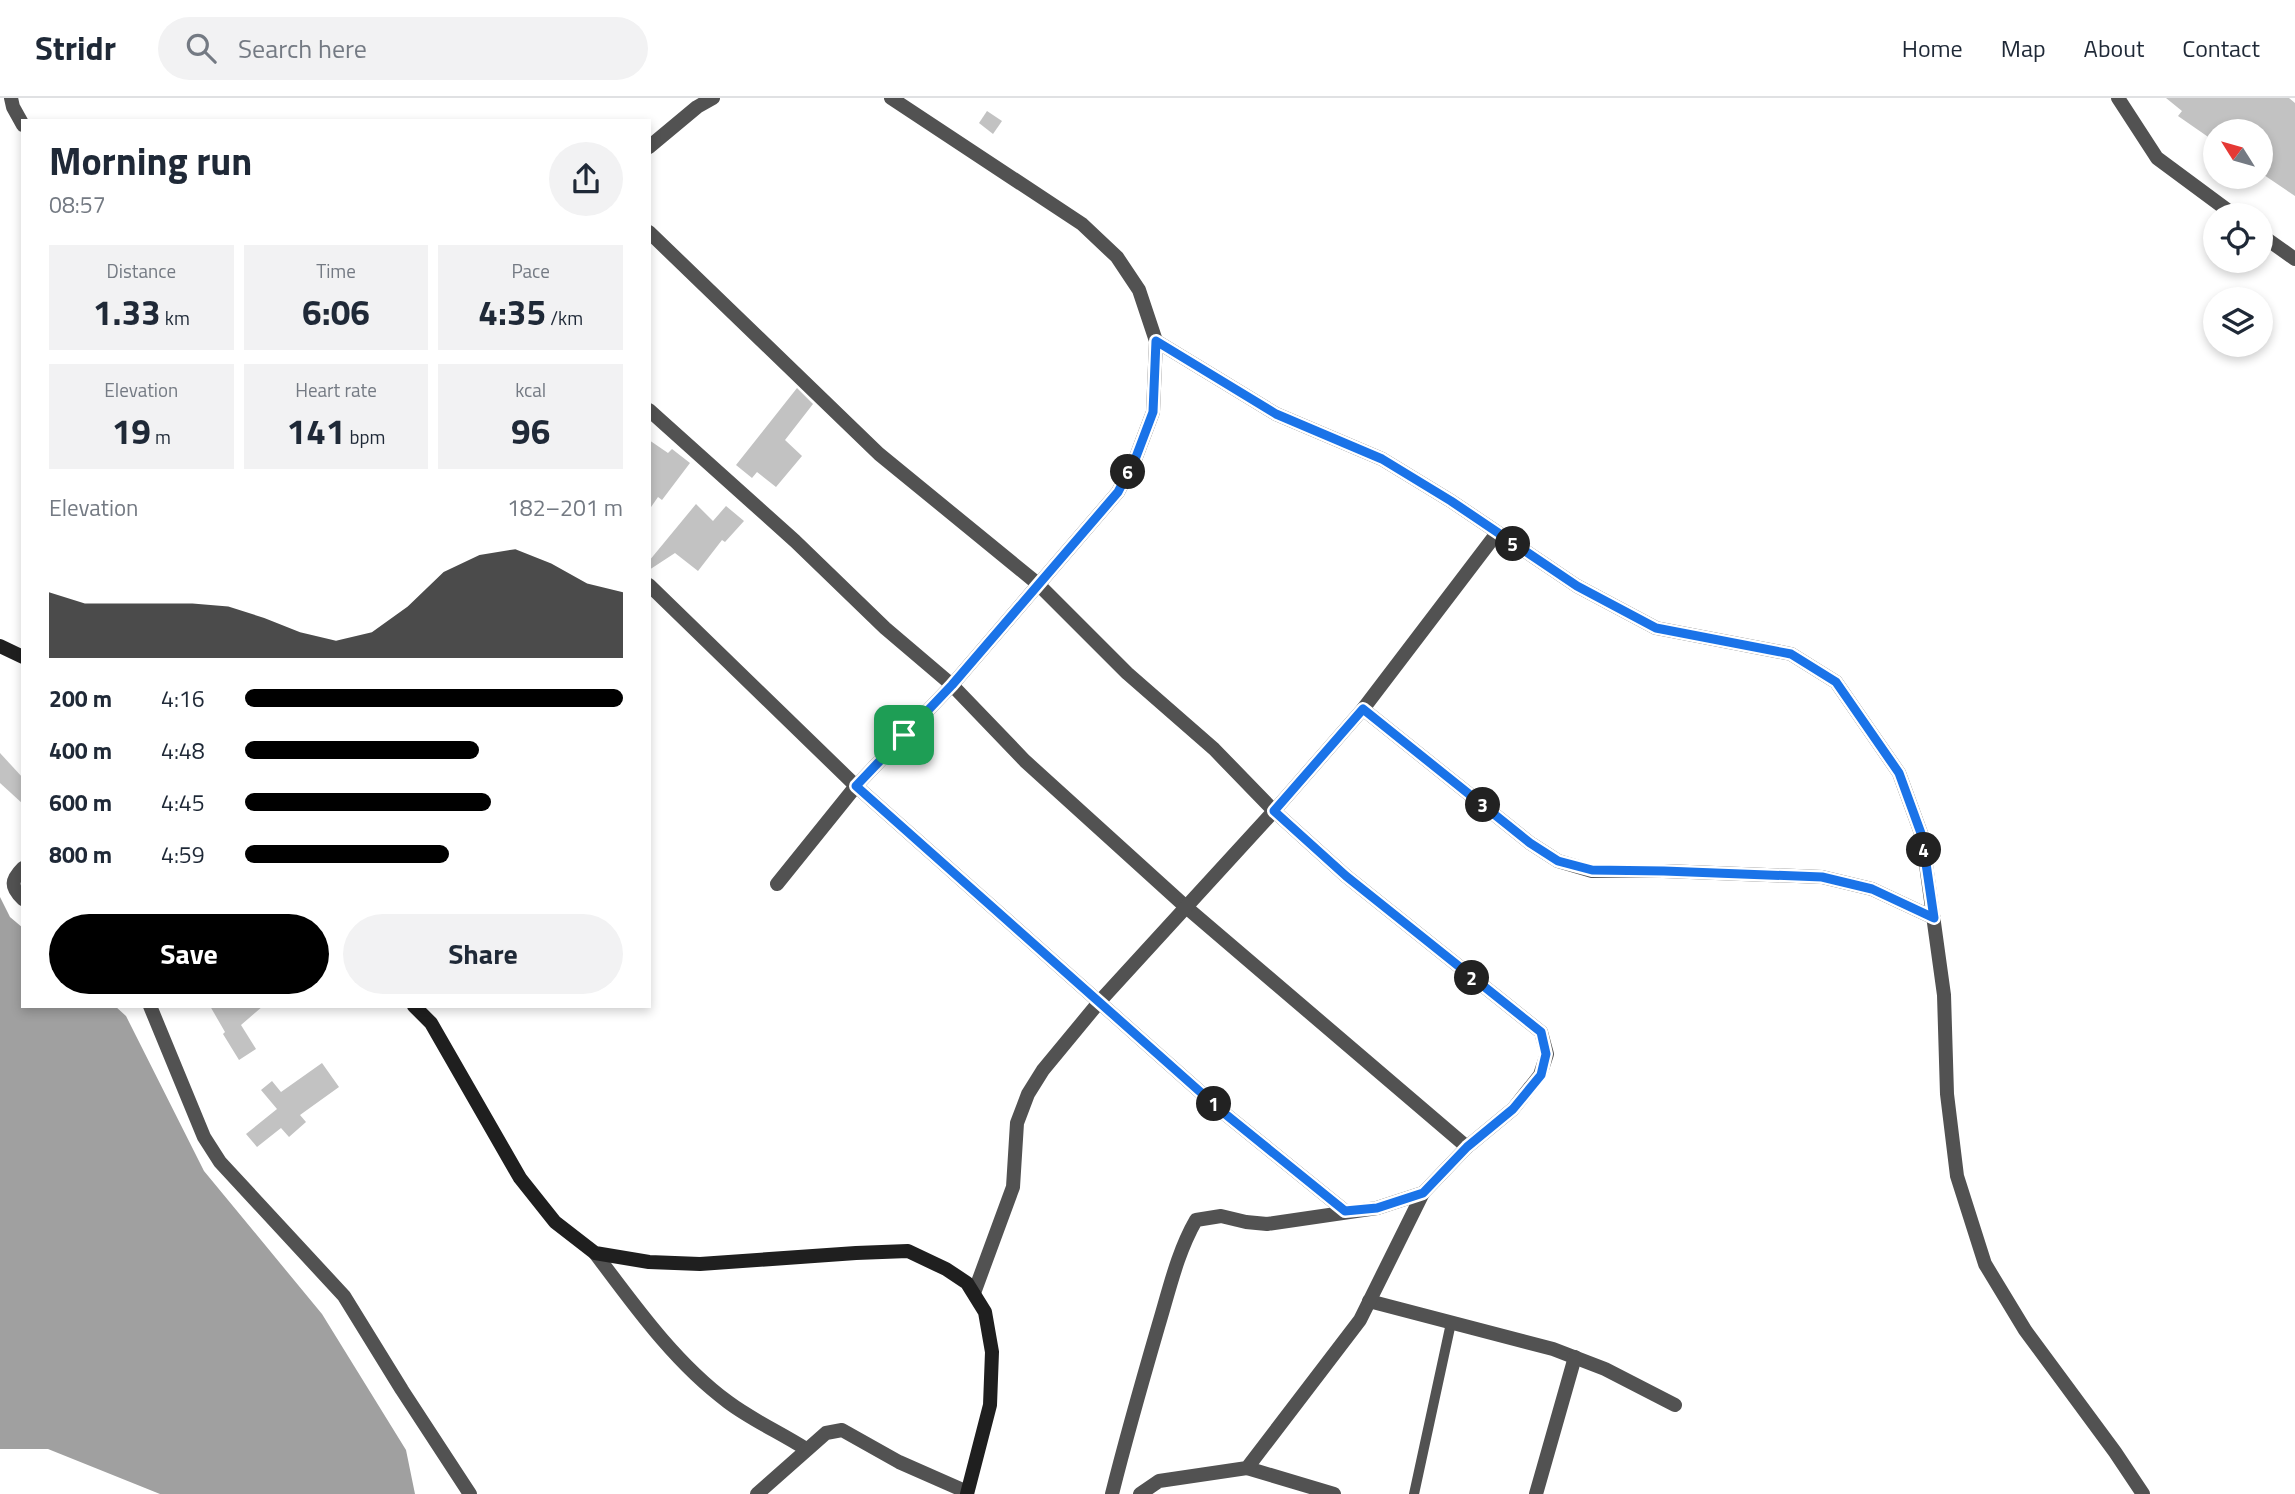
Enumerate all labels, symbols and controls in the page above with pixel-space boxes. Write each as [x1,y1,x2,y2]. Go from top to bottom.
search box [158,17,648,80]
text: Stridr [35,23,116,73]
icon: search [182,29,220,67]
text: Search here [238,29,367,68]
text: Home [1902,30,1963,66]
text: Map [2001,30,2046,66]
text: About [2084,30,2144,66]
text: Contact [2182,30,2260,66]
north arrow [2203,119,2273,189]
map controls [2203,119,2273,357]
text: Morning run [49,132,252,190]
button: share [549,142,623,216]
text: 08:57 [49,187,106,222]
button: locate [2203,203,2273,273]
text: Distance [107,256,176,285]
text: Time [316,256,356,285]
text: Pace [511,256,550,285]
text: 1.33 [93,285,161,339]
text: 6:06 [302,285,370,339]
text: 4:35 [478,285,546,339]
button: layers [2203,287,2273,357]
text: km [161,303,190,332]
text: /km [546,303,583,332]
text: Elevation [104,375,178,404]
text: Heart rate [295,375,377,404]
text: kcal [515,375,546,404]
text: 19 [112,404,151,458]
text: 141 [287,404,345,458]
text: 96 [511,404,550,458]
text: m [151,422,171,451]
text: bpm [345,422,385,451]
pin: 6 [1110,454,1146,490]
text: 6 [1122,457,1133,486]
text: Elevation [49,490,138,525]
text: 182–201 m [507,490,623,525]
pin: 5 [1496,526,1530,562]
text: 5 [1507,529,1518,558]
text: 200 m [49,681,112,716]
text: 4:16 [161,681,205,716]
pin [874,705,934,765]
icon: arrive [885,716,923,754]
text: 400 m [49,733,112,768]
text: 4:48 [161,733,205,768]
text: 600 m [49,785,112,820]
text: 4:45 [161,785,205,820]
pin: 3 [1466,788,1500,822]
text: 3 [1477,790,1488,819]
pin: 4 [1906,832,1941,868]
text: 4 [1918,835,1929,864]
text: 800 m [49,837,112,872]
text: 4:59 [161,837,205,872]
button: Save [49,914,329,994]
button: Share [343,914,623,994]
pin: 2 [1454,960,1490,996]
text: 2 [1466,963,1477,992]
pin: 1 [1196,1086,1232,1122]
text: 1 [1208,1089,1219,1118]

